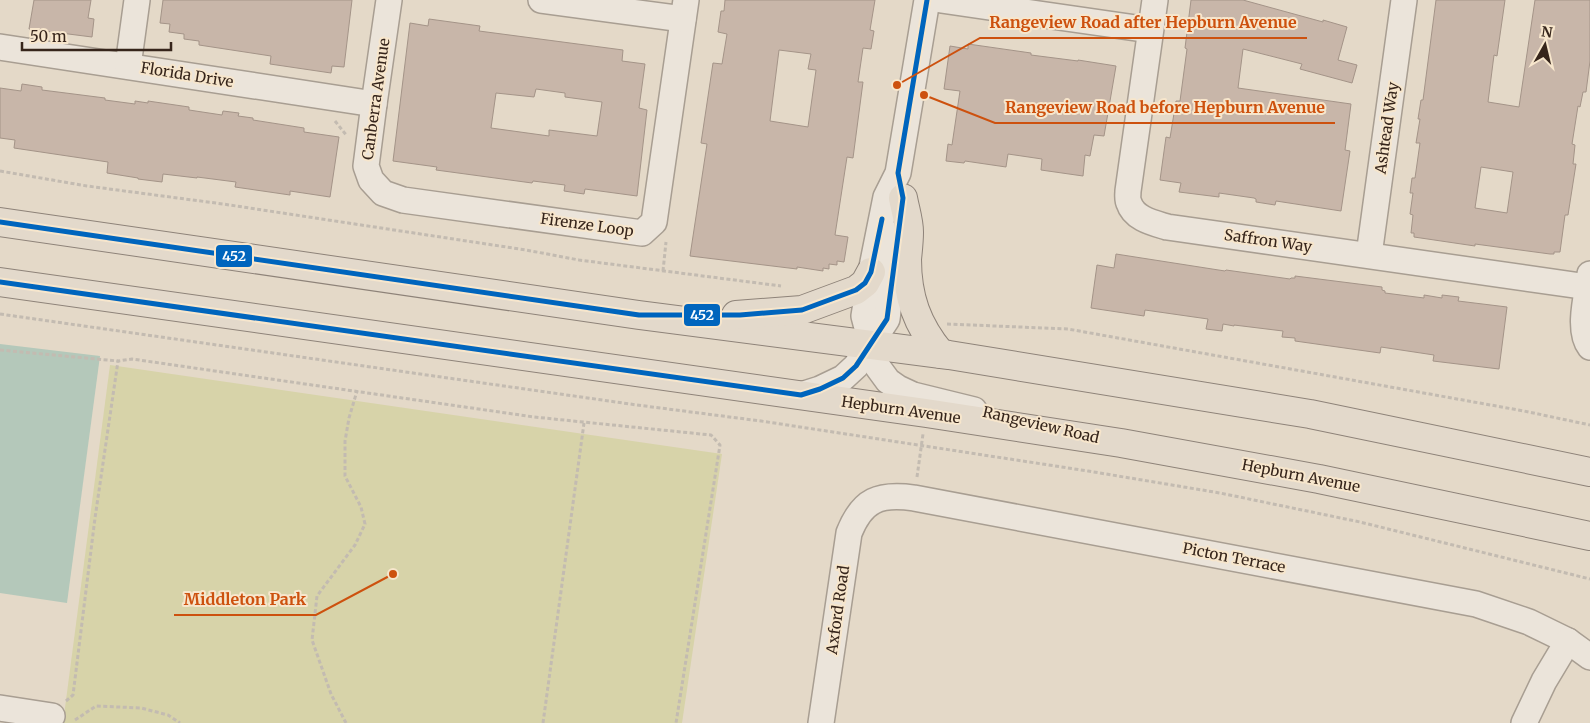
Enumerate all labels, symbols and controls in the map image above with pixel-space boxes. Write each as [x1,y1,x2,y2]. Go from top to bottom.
callout: Rangeview Road after Hepburn Avenue [980,7,1307,38]
text: Rangeview Road after Hepburn Avenue [989,12,1297,32]
scale bar [22,20,171,52]
north arrow [1520,20,1570,70]
text: N [1540,22,1554,42]
text: 50 m [30,27,67,46]
street label: Canberra Avenue [358,37,393,161]
street label: Florida Drive [139,58,235,91]
street label: Ashtead Way [1371,81,1402,176]
callout: Rangeview Road before Hepburn Avenue [995,92,1335,123]
text: Rangeview Road before Hepburn Avenue [1005,97,1325,117]
street label: Firenze Loop [539,209,635,240]
street label: Saffron Way [1223,225,1313,256]
line badge: 452 [215,244,253,268]
text: 452 [222,247,246,265]
line badge: 452 [683,303,721,327]
text: 452 [690,306,714,324]
street label: Hepburn Avenue [840,392,962,427]
street label: Rangeview Road [981,402,1101,447]
street label: Hepburn Avenue [1240,455,1362,496]
street label: Picton Terrace [1181,538,1287,577]
street label: Axford Road [822,564,853,657]
callout: Middleton Park [174,584,316,615]
text: Middleton Park [184,589,307,609]

